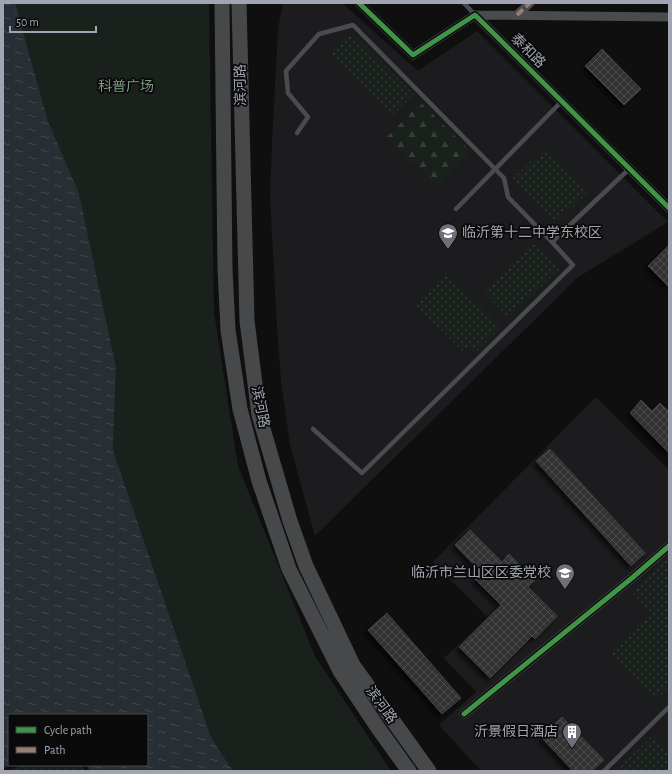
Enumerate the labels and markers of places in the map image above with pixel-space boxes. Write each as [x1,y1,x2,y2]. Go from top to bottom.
school or university icon: 临沂第十二中学东校区 [437,222,459,250]
place label: 临沂第十二中学东校区 [462,224,602,240]
school or university icon: 临沂市兰山区区委党校 [554,562,576,590]
place label: 临沂市兰山区区委党校 [411,564,551,580]
building icon: 沂景假日酒店 [561,721,583,749]
place label: 沂景假日酒店 [474,724,558,739]

